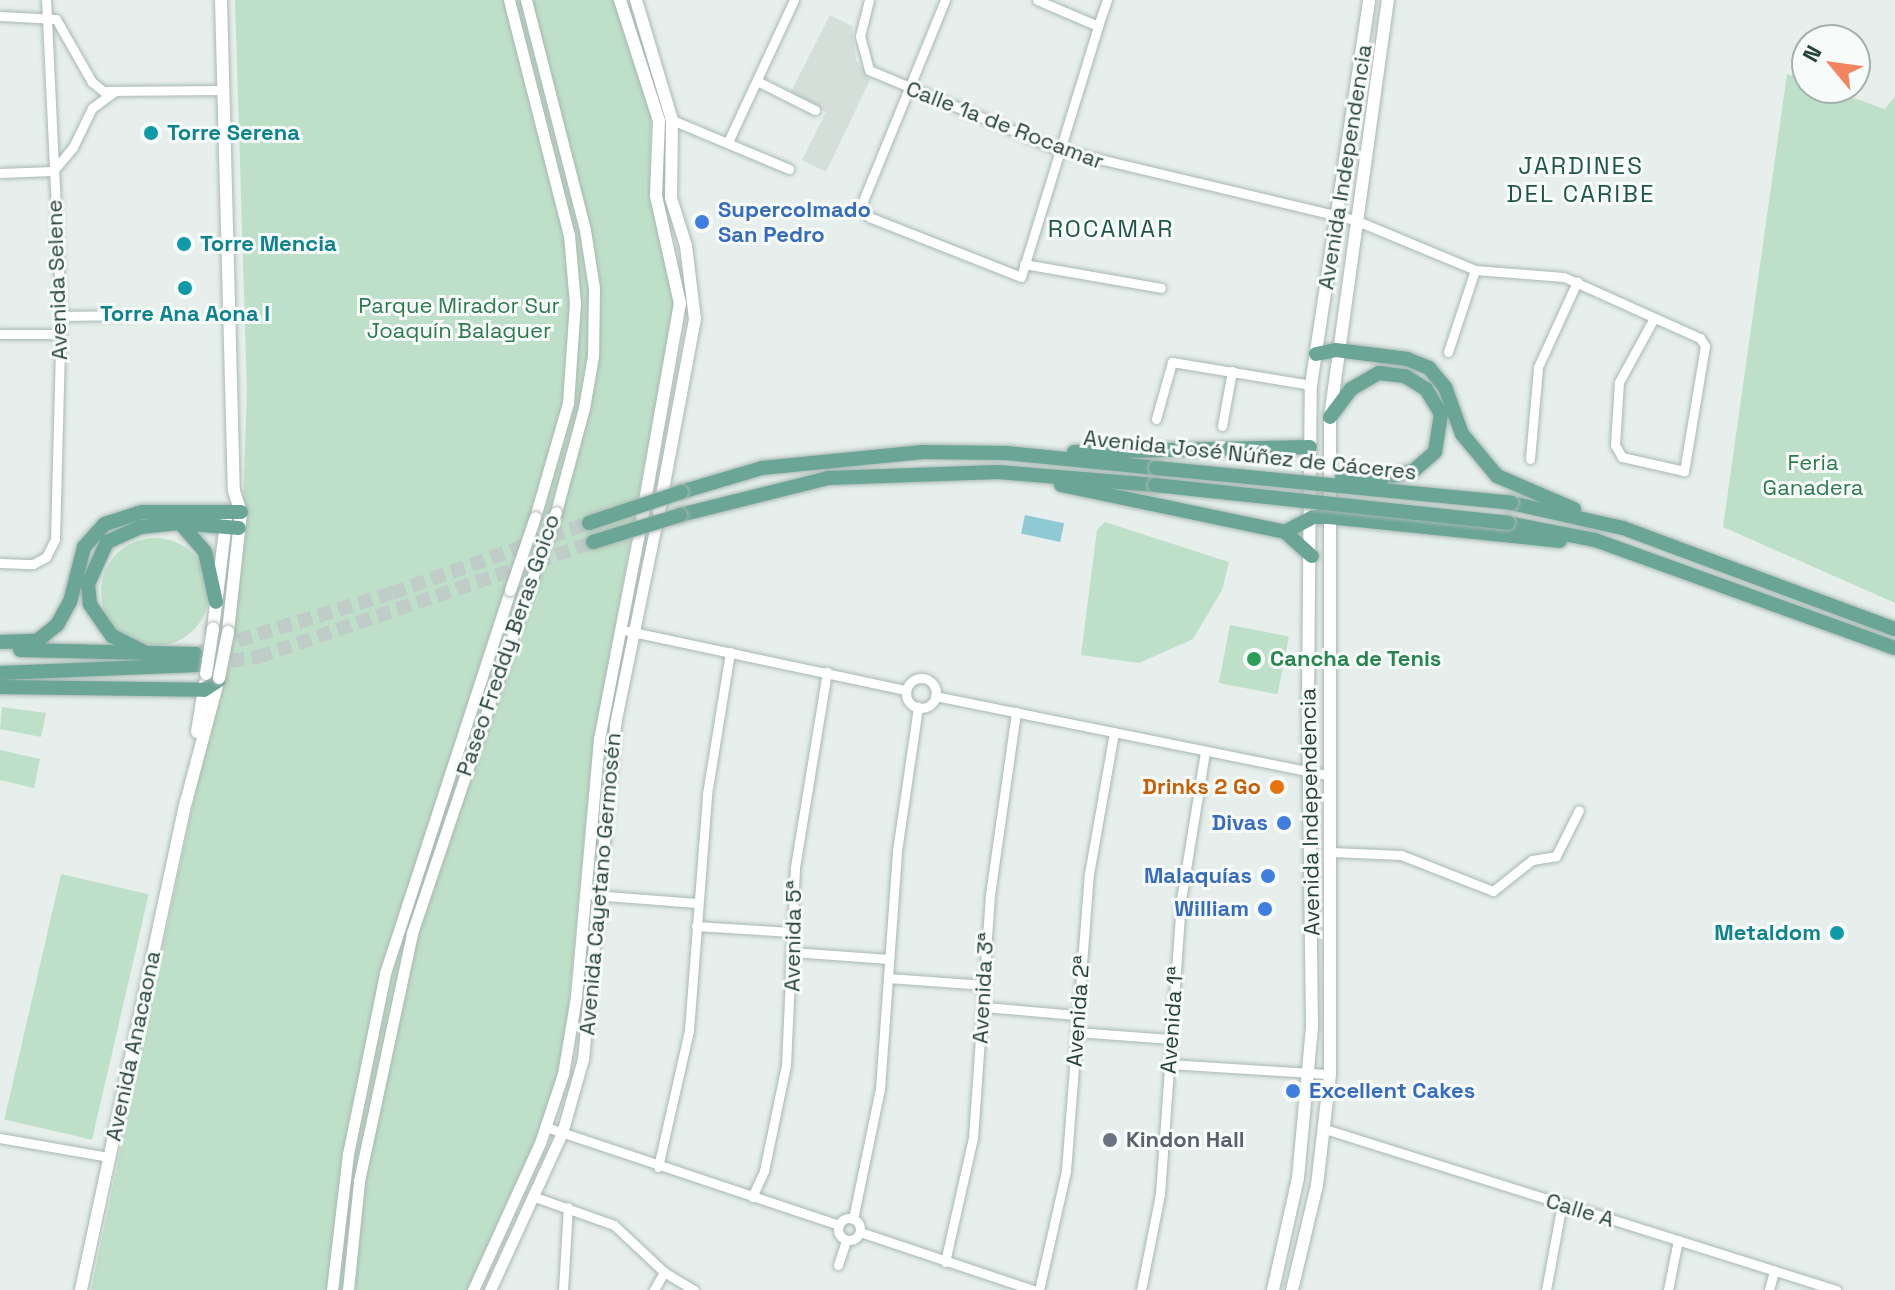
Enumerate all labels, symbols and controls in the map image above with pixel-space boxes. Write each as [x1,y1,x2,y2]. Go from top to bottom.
north arrow [1791,24,1871,104]
text: N [1796,40,1828,67]
street label: Avenida Independencia [1313,43,1377,291]
street label: Calle 1a de Rocamar [902,75,1108,175]
place label: Torre Serena [167,120,300,146]
marker: Torre Serena [142,124,160,142]
district label: JARDINES DEL CARIBE [1506,152,1656,208]
place label: Supercolmado San Pedro [718,196,871,248]
street label: Avenida Selene [41,199,73,361]
marker: Supercolmado San Pedro [693,213,711,231]
district label: ROCAMAR [1048,215,1174,243]
place label: Torre Mencia [200,231,337,257]
marker: Torre Mencia [175,235,193,253]
marker: Torre Ana Aona I [176,279,194,297]
park label: Parque Mirador Sur Joaquín Balaguer [358,292,560,344]
place label: Torre Ana Aona I [100,301,270,327]
street label: Avenida José Núñez de Cáceres [1082,424,1418,486]
park label: Feria Ganadera [1763,449,1863,500]
street label: Paseo Freddy Beras Goico [451,511,565,779]
place label: Cancha de Tenis [1270,646,1442,672]
marker: Cancha de Tenis [1245,650,1263,668]
street label: Avenida Independencia [1295,688,1325,936]
street label: Avenida Cayetano Germosén [574,732,626,1036]
place label: Drinks 2 Go [1142,774,1261,800]
marker: Drinks 2 Go [1268,778,1286,796]
place label: Divas [1212,810,1268,836]
marker: Divas [1275,814,1293,832]
place label: Malaquías [1144,863,1252,889]
marker: Malaquías [1259,867,1277,885]
street label: Avenida 5ª [779,880,807,992]
place label: William [1174,896,1249,922]
marker: William [1256,900,1274,918]
place label: Metaldom [1714,920,1821,946]
marker: Metaldom [1828,924,1846,942]
street label: Avenida 3ª [967,931,999,1045]
street label: Avenida Anacaona [100,948,166,1144]
street label: Avenida 2ª [1061,954,1095,1068]
street label: Avenida 1ª [1155,965,1189,1075]
place label: Excellent Cakes [1309,1078,1475,1104]
marker: Excellent Cakes [1284,1082,1302,1100]
place label: Kindon Hall [1126,1127,1245,1153]
marker: Kindon Hall [1101,1131,1119,1149]
street label: Calle A [1543,1187,1617,1233]

